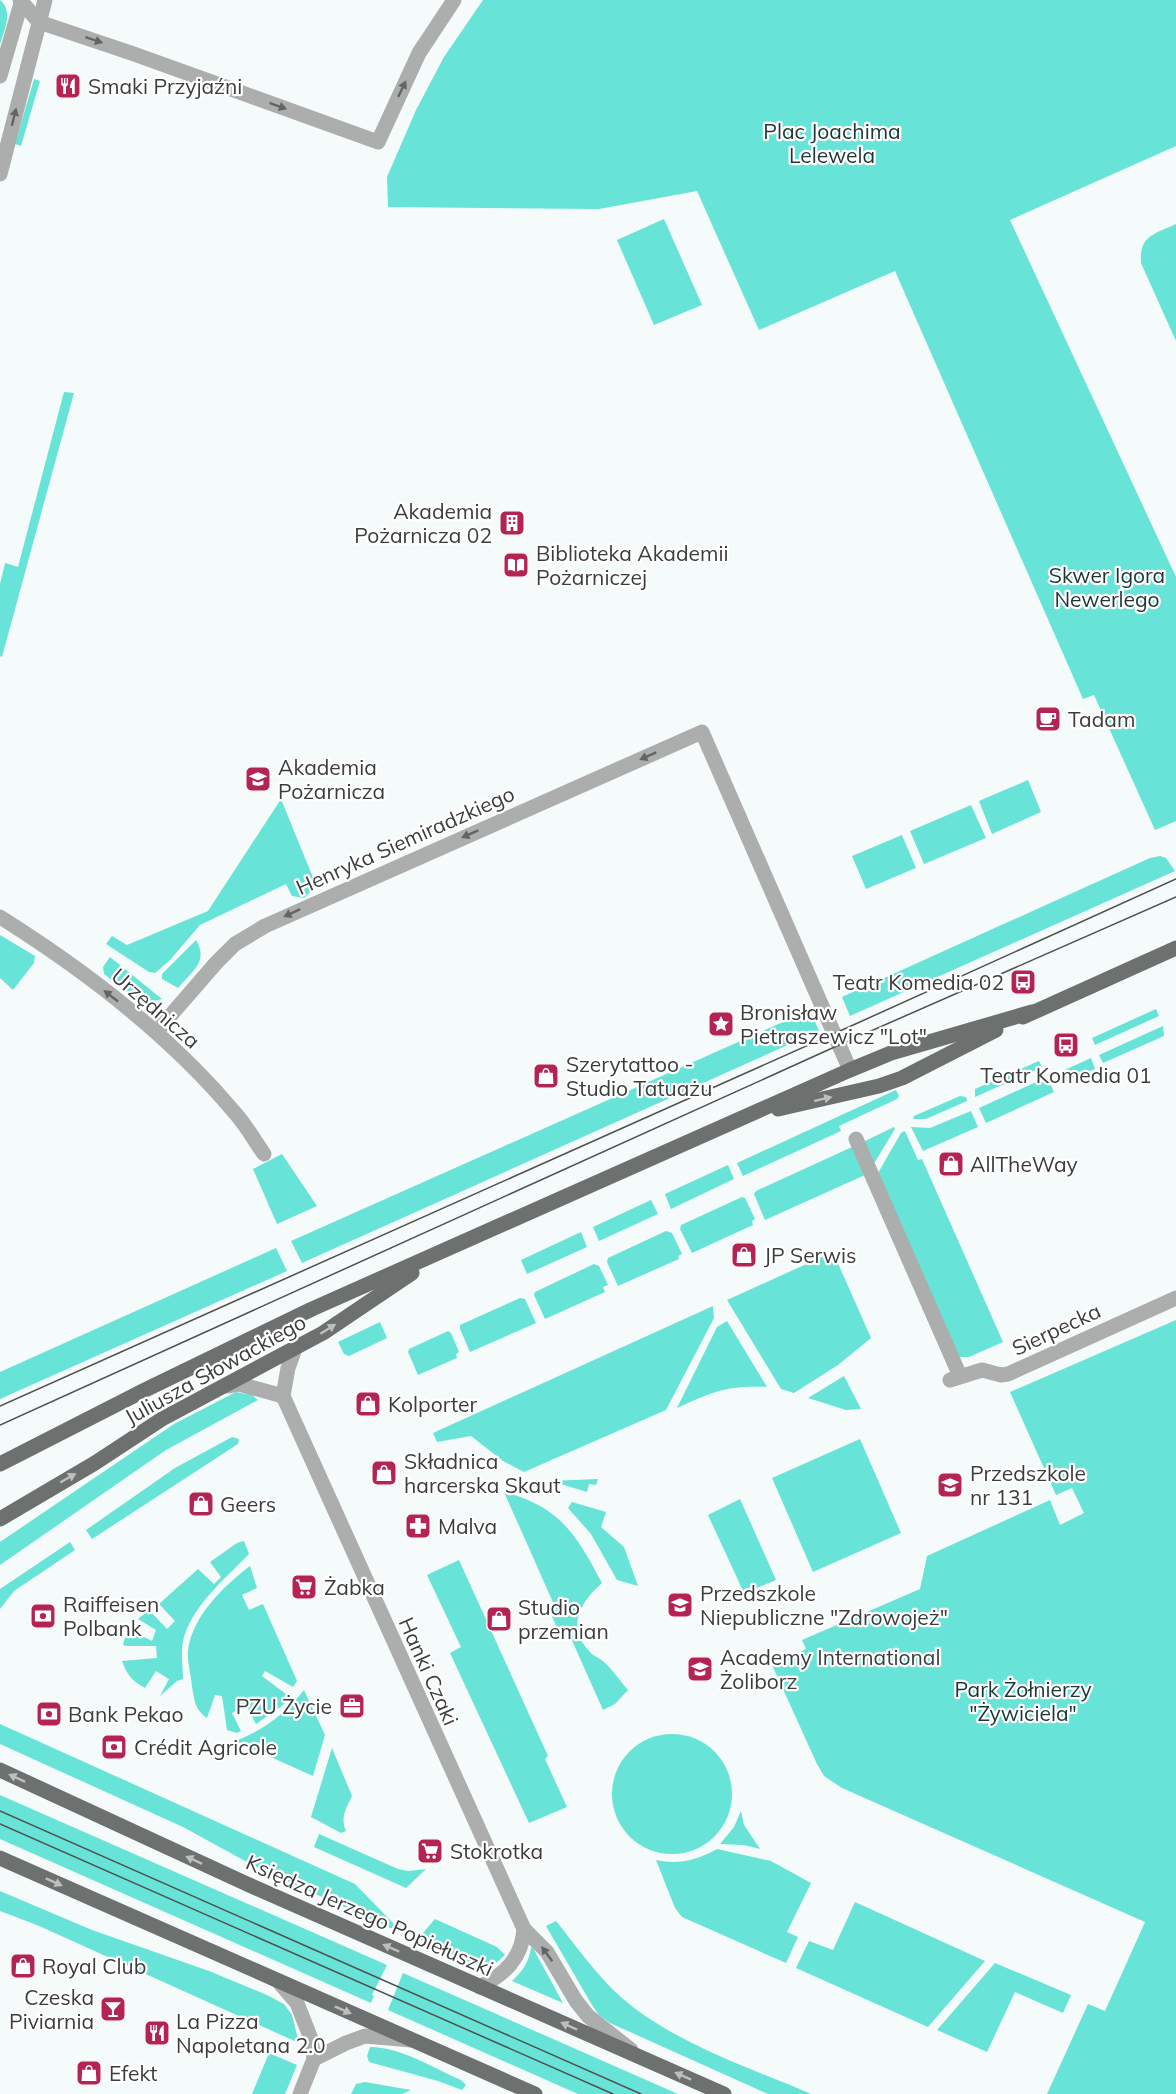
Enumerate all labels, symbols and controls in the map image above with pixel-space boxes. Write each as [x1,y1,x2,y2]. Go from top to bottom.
one-way arrow [85,36,103,46]
restaurant icon: Smaki Przyjaźni [53,71,83,101]
place label: Smaki Przyjaźni [88,73,242,99]
one-way arrow [398,80,407,97]
one-way arrow [269,101,287,111]
one-way arrow [10,108,20,126]
park label: Plac Joachima Lelewela [763,118,901,168]
place label: Akademia Pożarnicza 02 [354,498,492,548]
building icon: Akademia Pożarnicza 02 [497,508,527,538]
place label: Biblioteka Akademii Pożarniczej [536,540,728,590]
library icon: Biblioteka Akademii Pożarniczej [501,550,531,580]
park label: Skwer Igora Newerlego [1049,562,1165,612]
cafe icon: Tadam [1033,704,1063,734]
place label: Tadam [1068,706,1135,732]
one-way arrow [639,751,657,761]
place label: Akademia Pożarnicza [278,754,385,804]
school or university icon: Akademia Pożarnicza [243,764,273,794]
street label: Henryka Siemiradzkiego [292,780,518,900]
one-way arrow [460,829,478,839]
one-way arrow [283,909,300,918]
street label: Urzędnicza [106,963,206,1053]
bus stop icon: Teatr Komedia 02 [1008,967,1038,997]
place label: Teatr Komedia 02 [833,969,1004,995]
one-way arrow [103,989,119,1002]
place label: Bronisław Pietraszewicz "Lot" [740,999,927,1049]
place icon: Bronisław Pietraszewicz "Lot" [706,1009,736,1039]
bus stop icon: Teatr Komedia 01 [1051,1030,1081,1060]
place label: Szerytattoo - Studio Tatuażu [566,1051,712,1101]
shop icon: Szerytattoo - Studio Tatuażu [531,1061,561,1091]
place label: Teatr Komedia 01 [980,1062,1152,1088]
one-way arrow [814,1094,833,1103]
shop icon: AllTheWay [936,1149,966,1179]
place label: AllTheWay [970,1151,1078,1177]
shop icon: JP Serwis [729,1240,759,1270]
place label: JP Serwis [764,1242,856,1268]
street label: Sierpecka [1008,1297,1104,1361]
street label: Juliusza Słowackiego [120,1308,310,1430]
one-way arrow [320,1324,336,1335]
shop icon: Kolporter [353,1389,383,1419]
place label: Kolporter [388,1391,478,1417]
place label: Składnica harcerska Skaut [404,1448,561,1498]
shop icon: Składnica harcerska Skaut [369,1458,399,1488]
place label: Przedszkole nr 131 [970,1460,1086,1510]
school or university icon: Przedszkole nr 131 [935,1470,965,1500]
one-way arrow [60,1473,77,1483]
shop icon: Geers [186,1489,216,1519]
place label: Geers [220,1491,276,1517]
pharmacy icon: Malva [403,1511,433,1541]
place label: Malva [438,1513,497,1539]
supermarket icon: Żabka [289,1572,319,1602]
place label: Żabka [324,1574,385,1600]
place label: Przedszkole Niepubliczne "Zdrowojeż" [700,1580,948,1630]
school or university icon: Przedszkole Niepubliczne "Zdrowojeż" [665,1590,695,1620]
place label: Raiffeisen Polbank [63,1591,159,1641]
place label: Studio przemian [518,1594,609,1644]
bank icon: Raiffeisen Polbank [28,1601,58,1631]
shop icon: Studio przemian [484,1604,514,1634]
street label: Hanki Czaki [394,1613,464,1729]
place label: Academy International Żoliborz [720,1644,940,1694]
school or university icon: Academy International Żoliborz [685,1654,715,1684]
park label: Park Żołnierzy "Żywiciela" [954,1676,1092,1726]
office icon: PZU Życie [337,1691,367,1721]
place label: PZU Życie [236,1693,332,1719]
bank icon: Bank Pekao [34,1699,64,1729]
place label: Bank Pekao [68,1701,183,1727]
bank icon: Crédit Agricole [99,1732,129,1762]
place label: Crédit Agricole [134,1734,277,1760]
one-way arrow [8,1773,26,1783]
supermarket icon: Stokrotka [415,1836,445,1866]
place label: Stokrotka [450,1838,543,1864]
street label: Księdza Jerzego Popiełuszki [242,1849,498,1981]
one-way arrow [185,1854,203,1864]
one-way arrow [45,1877,63,1887]
one-way arrow [382,1943,399,1952]
one-way arrow [541,1947,553,1963]
shop icon: Royal Club [8,1951,38,1981]
place label: Royal Club [42,1953,146,1979]
place label: Czeska Piviarnia [9,1984,94,2034]
bar icon: Czeska Piviarnia [98,1994,128,2024]
one-way arrow [334,2005,351,2014]
place label: La Pizza Napoletana 2.0 [176,2008,326,2058]
restaurant icon: La Pizza Napoletana 2.0 [142,2018,172,2048]
one-way arrow [560,2021,578,2031]
shop icon: Efekt [74,2058,104,2088]
place label: Efekt [109,2060,157,2086]
one-way arrow [674,2071,692,2080]

